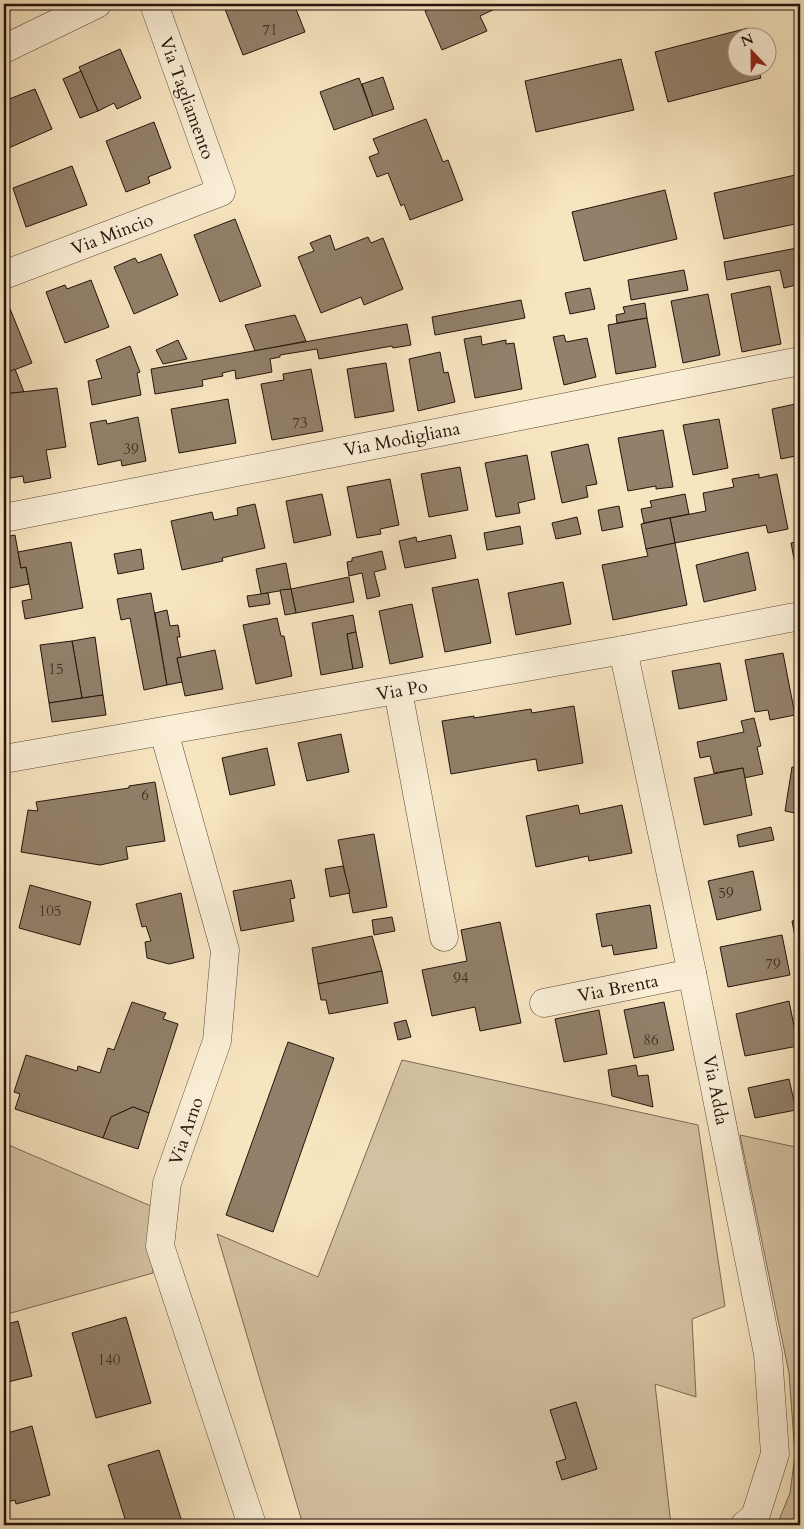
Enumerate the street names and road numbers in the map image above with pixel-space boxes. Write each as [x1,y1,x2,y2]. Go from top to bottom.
street label: Via Tagliamento [153,34,220,163]
street label: Via Mincio [67,207,157,262]
street label: Via Modigliana [342,416,462,463]
street label: Via Po [375,674,430,707]
street label: Via Brenta [576,968,661,1009]
street label: Via Adda [696,1053,735,1127]
street label: Via Arno [163,1094,210,1168]

